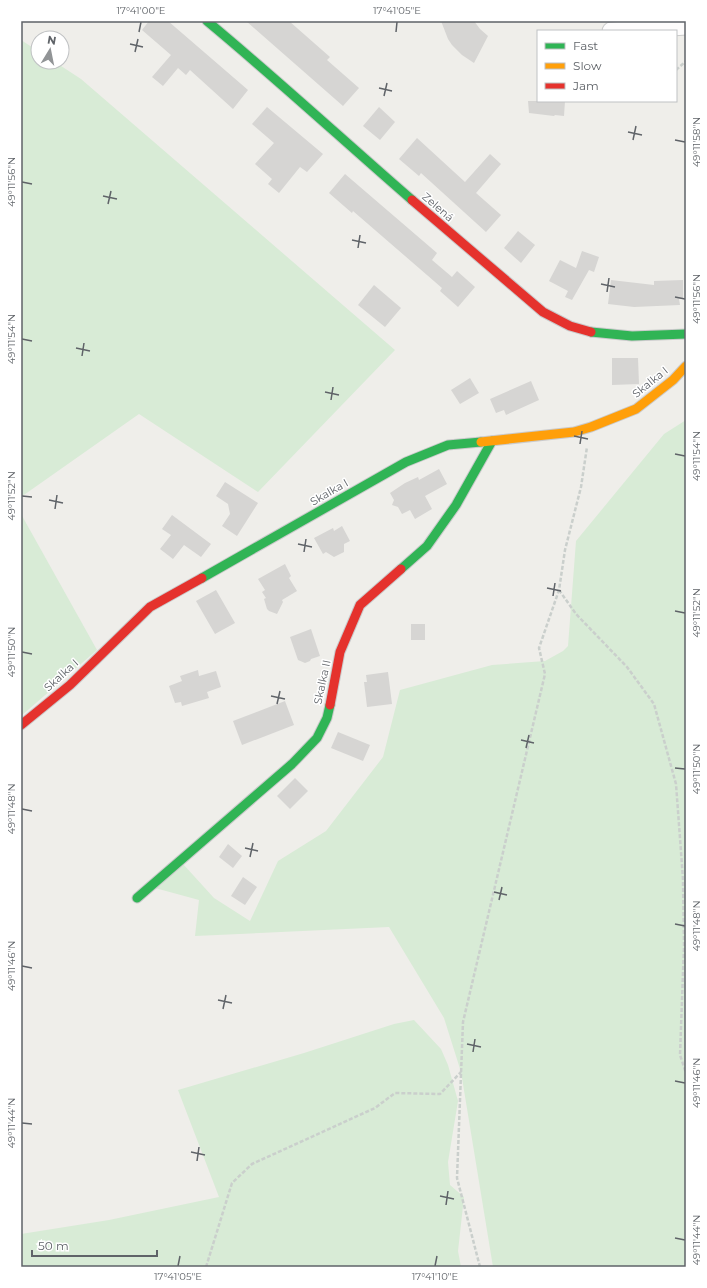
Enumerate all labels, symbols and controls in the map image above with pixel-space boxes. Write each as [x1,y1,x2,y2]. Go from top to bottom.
text: 17°41'00"E [116,4,166,17]
text: 17°41'05"E [373,4,421,17]
north arrow [30,30,70,70]
legend [537,30,677,102]
text: N [46,32,57,48]
text: Fast [573,38,598,53]
text: Slow [573,58,602,73]
text: Jam [572,78,599,93]
text: 49°11'58"N [690,117,703,167]
text: 49°11'56"N [5,157,18,207]
street label: Zelená [419,190,457,224]
text: 49°11'56"N [690,274,703,324]
text: 49°11'54"N [5,314,18,364]
street label: Skalka I [629,363,671,401]
text: 49°11'54"N [690,431,703,481]
text: 49°11'52"N [5,471,18,521]
street label: Skalka I [307,475,351,509]
text: 49°11'52"N [690,588,703,638]
text: 49°11'50"N [5,627,18,677]
street label: Skalka I [41,656,81,694]
street label: Skalka II [310,658,334,706]
text: 49°11'50"N [690,744,703,794]
text: 49°11'48"N [5,783,18,835]
text: 49°11'48"N [690,900,703,952]
text: 49°11'46"N [5,941,18,991]
text: 49°11'46"N [690,1058,703,1108]
text: 49°11'44"N [5,1098,18,1148]
text: 49°11'44"N [690,1215,703,1265]
scale bar [32,1232,157,1258]
text: 50 m [38,1238,69,1253]
text: 17°41'05"E [154,1270,202,1283]
text: 17°41'10"E [412,1270,459,1283]

